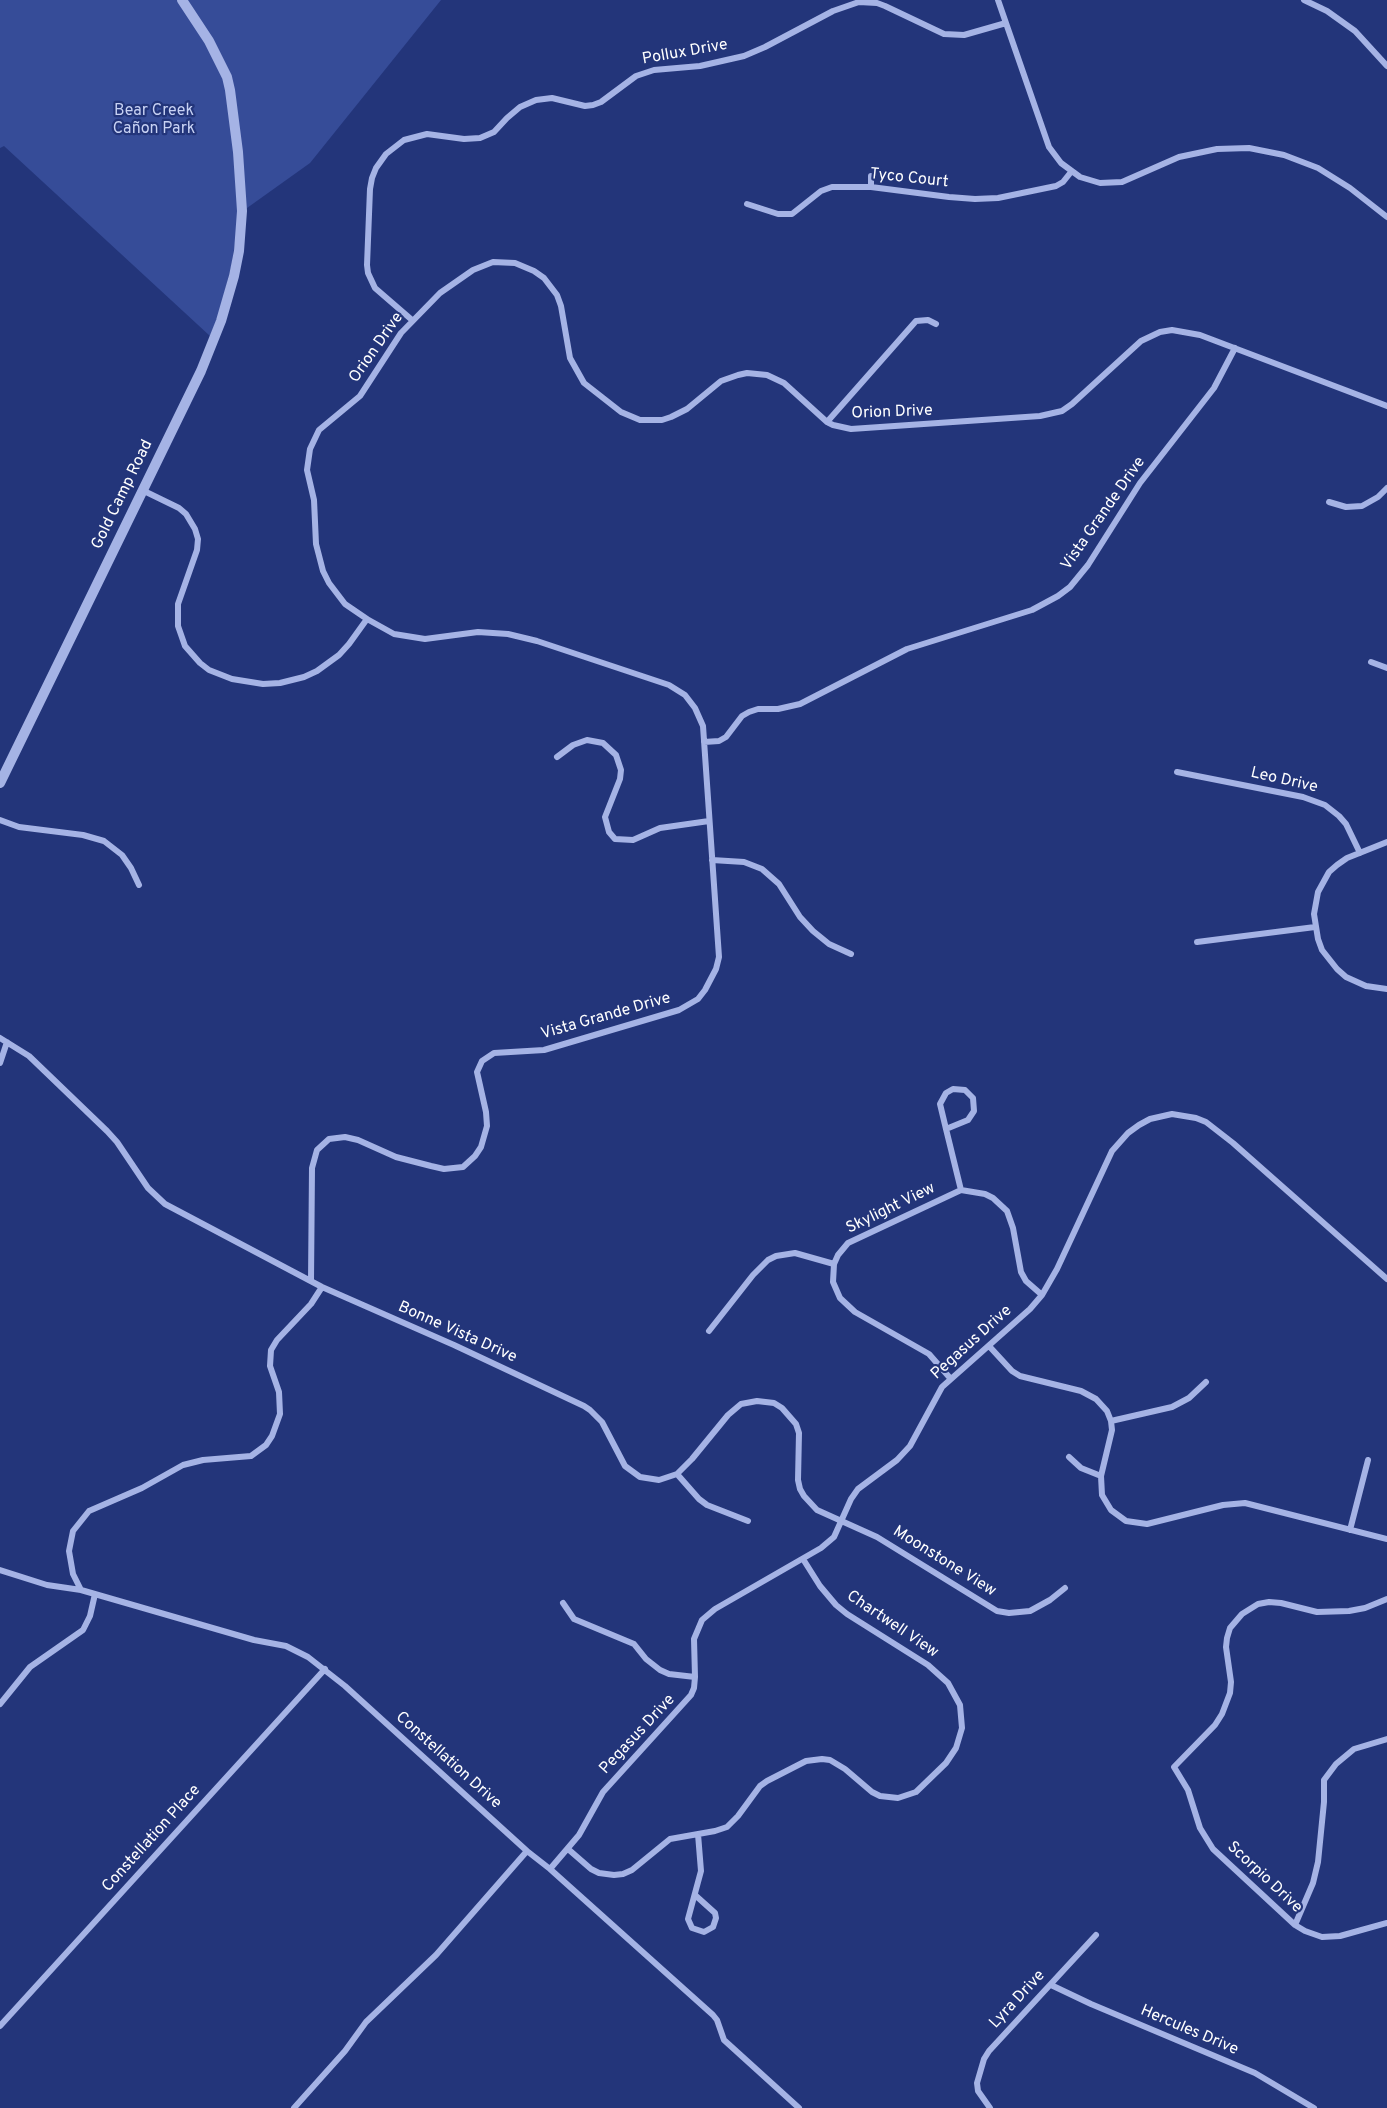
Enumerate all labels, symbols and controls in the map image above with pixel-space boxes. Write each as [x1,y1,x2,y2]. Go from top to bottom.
street label: Pollux Drive [641,36,729,70]
park label: Bear Creek Cañon Park [113,102,195,140]
street label: Tyco Court [869,165,949,193]
street label: Orion Drive [346,309,408,387]
street label: Orion Drive [851,402,933,424]
street label: Gold Camp Road [88,437,158,553]
street label: Vista Grande Drive [1058,454,1150,574]
street label: Leo Drive [1249,764,1319,798]
street label: Vista Grande Drive [539,989,673,1045]
street label: Skylight View [843,1179,939,1239]
street label: Bonne Vista Drive [395,1298,519,1368]
street label: Pegasus Drive [928,1302,1016,1384]
street label: Moonstone View [889,1523,999,1601]
street label: Chartwell View [842,1587,942,1663]
street label: Pegasus Drive [596,1691,680,1779]
street label: Constellation Drive [391,1708,505,1814]
street label: Constellation Place [99,1781,205,1897]
street label: Scorpio Drive [1222,1838,1306,1918]
street label: Lyra Drive [986,1967,1050,2033]
street label: Hercules Drive [1137,2002,1241,2060]

